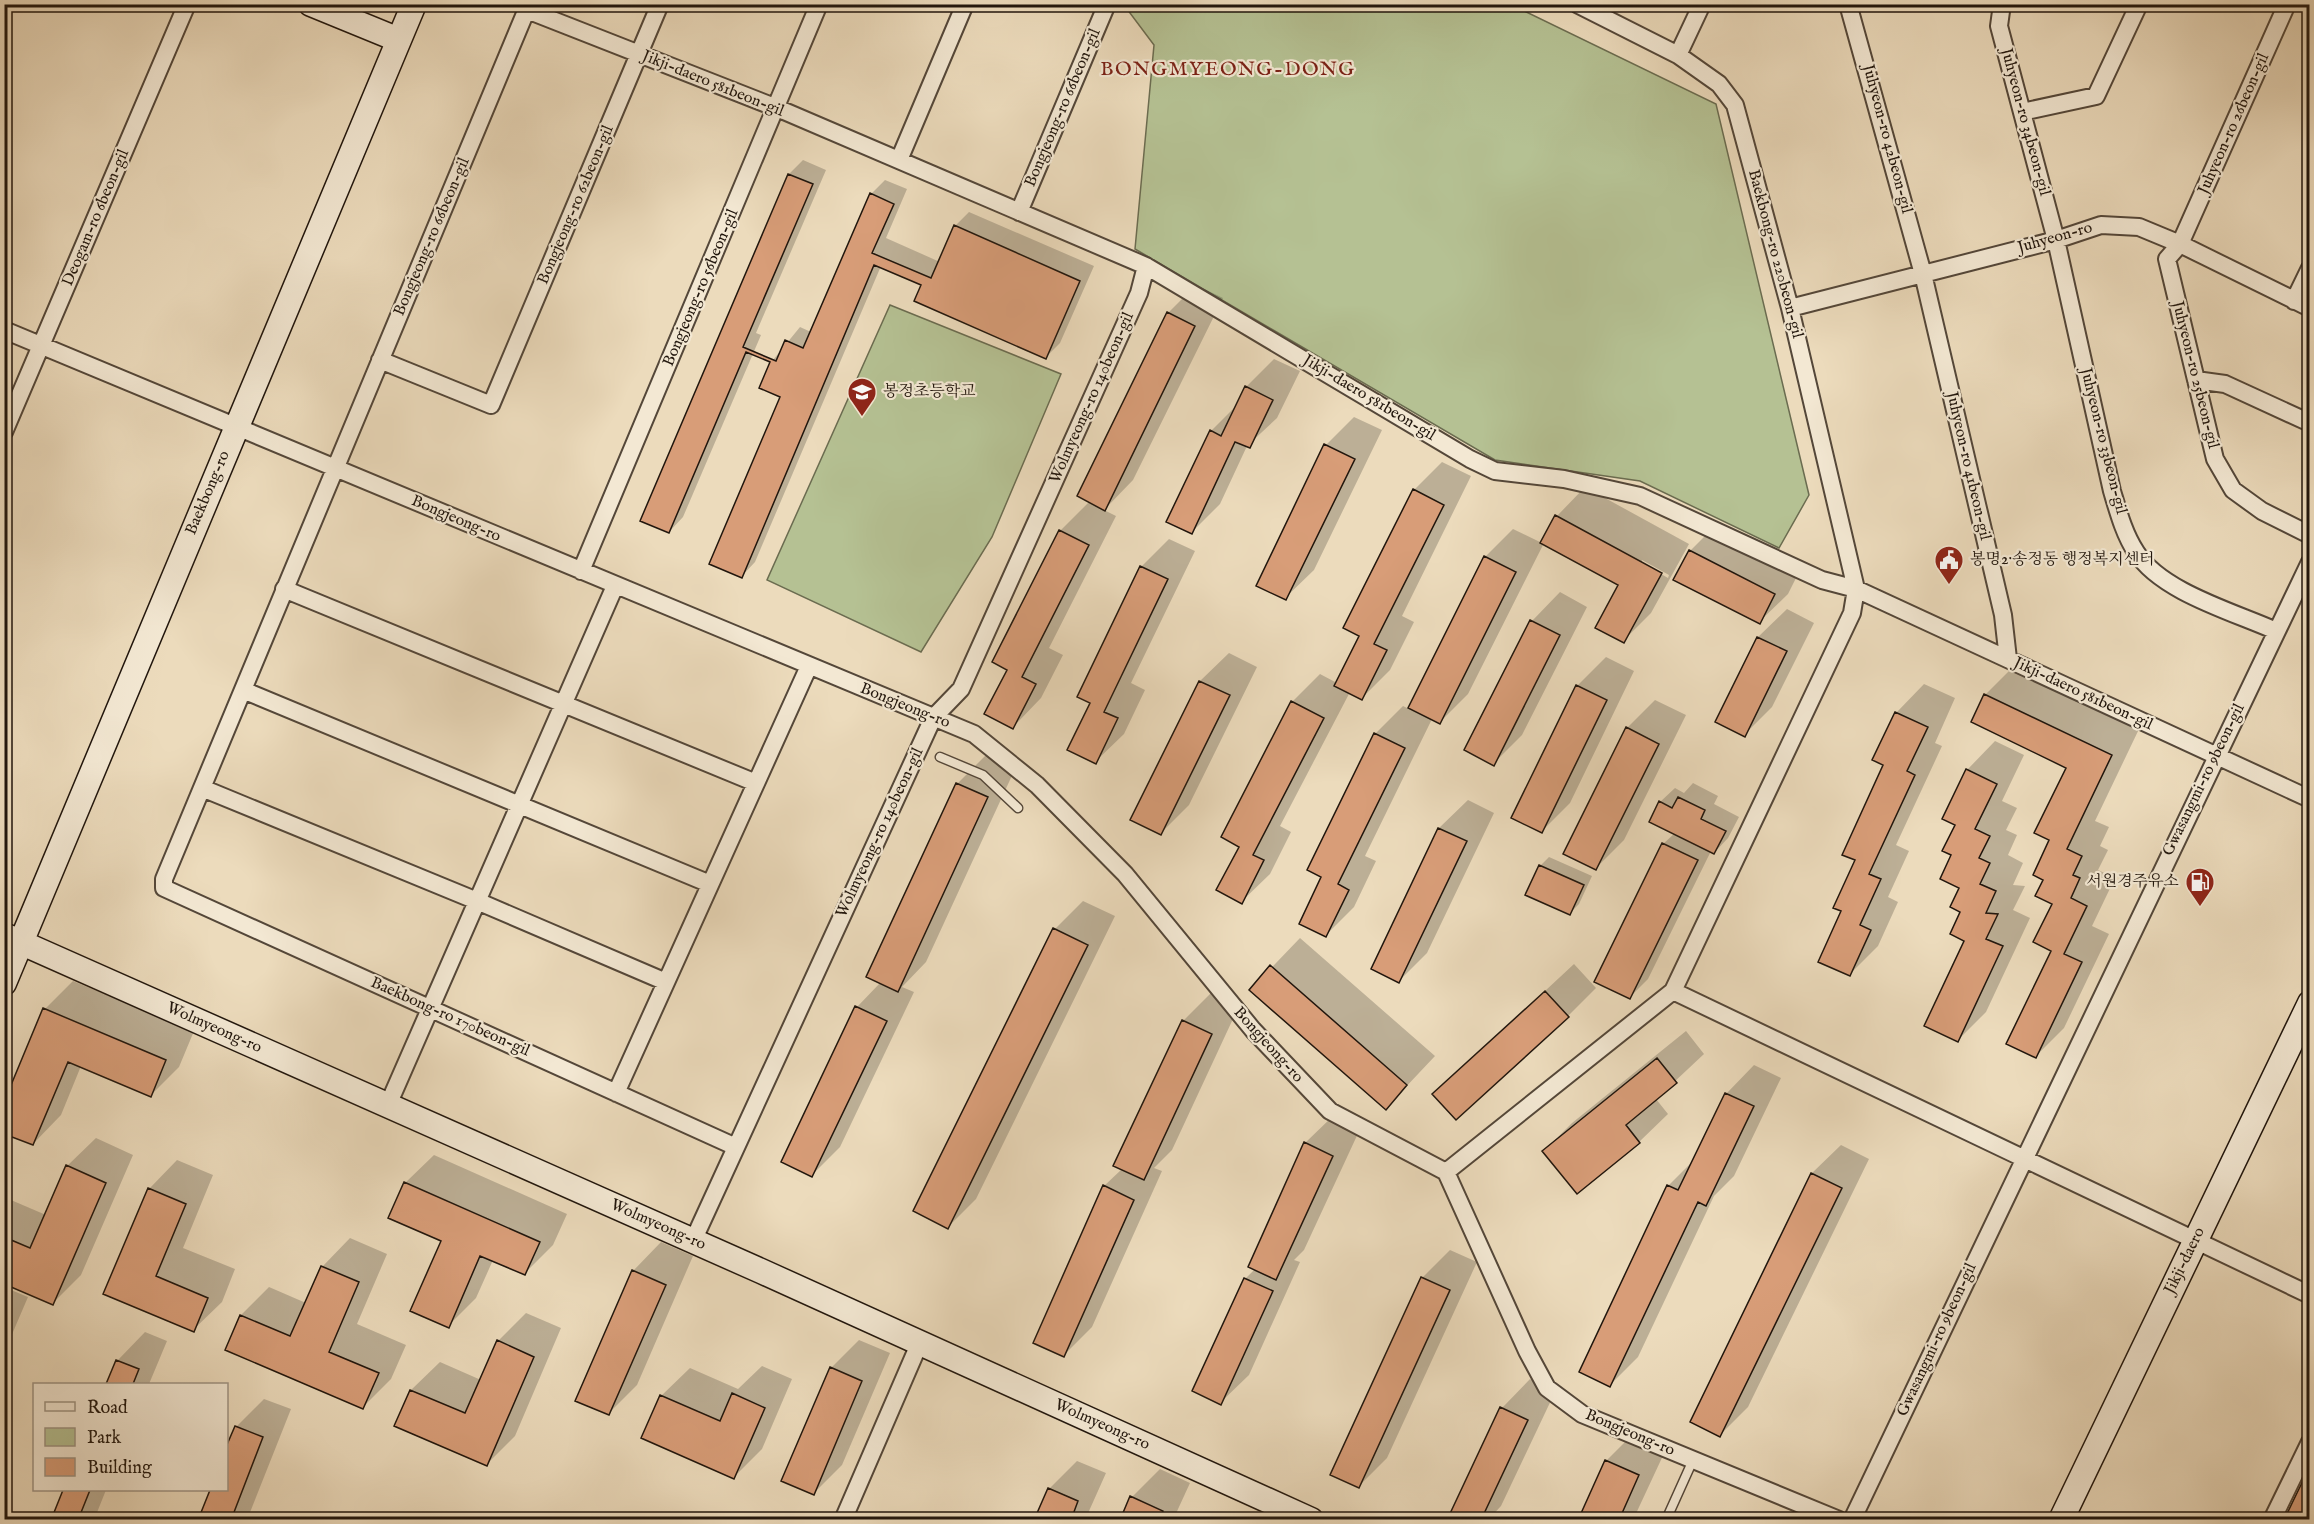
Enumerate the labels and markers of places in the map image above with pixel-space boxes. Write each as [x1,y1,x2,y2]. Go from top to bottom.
school or university icon: 봉정초등학교 [846,376,878,418]
place label: 봉정초등학교 [883,382,976,402]
public building icon: 봉명2·송정동 행정복지센터 [1933,544,1965,586]
place label: 봉명2·송정동 행정복지센터 [1970,550,2155,570]
fuel station icon: 서원경주유소 [2184,866,2216,908]
place label: 서원경주유소 [2086,872,2179,892]

